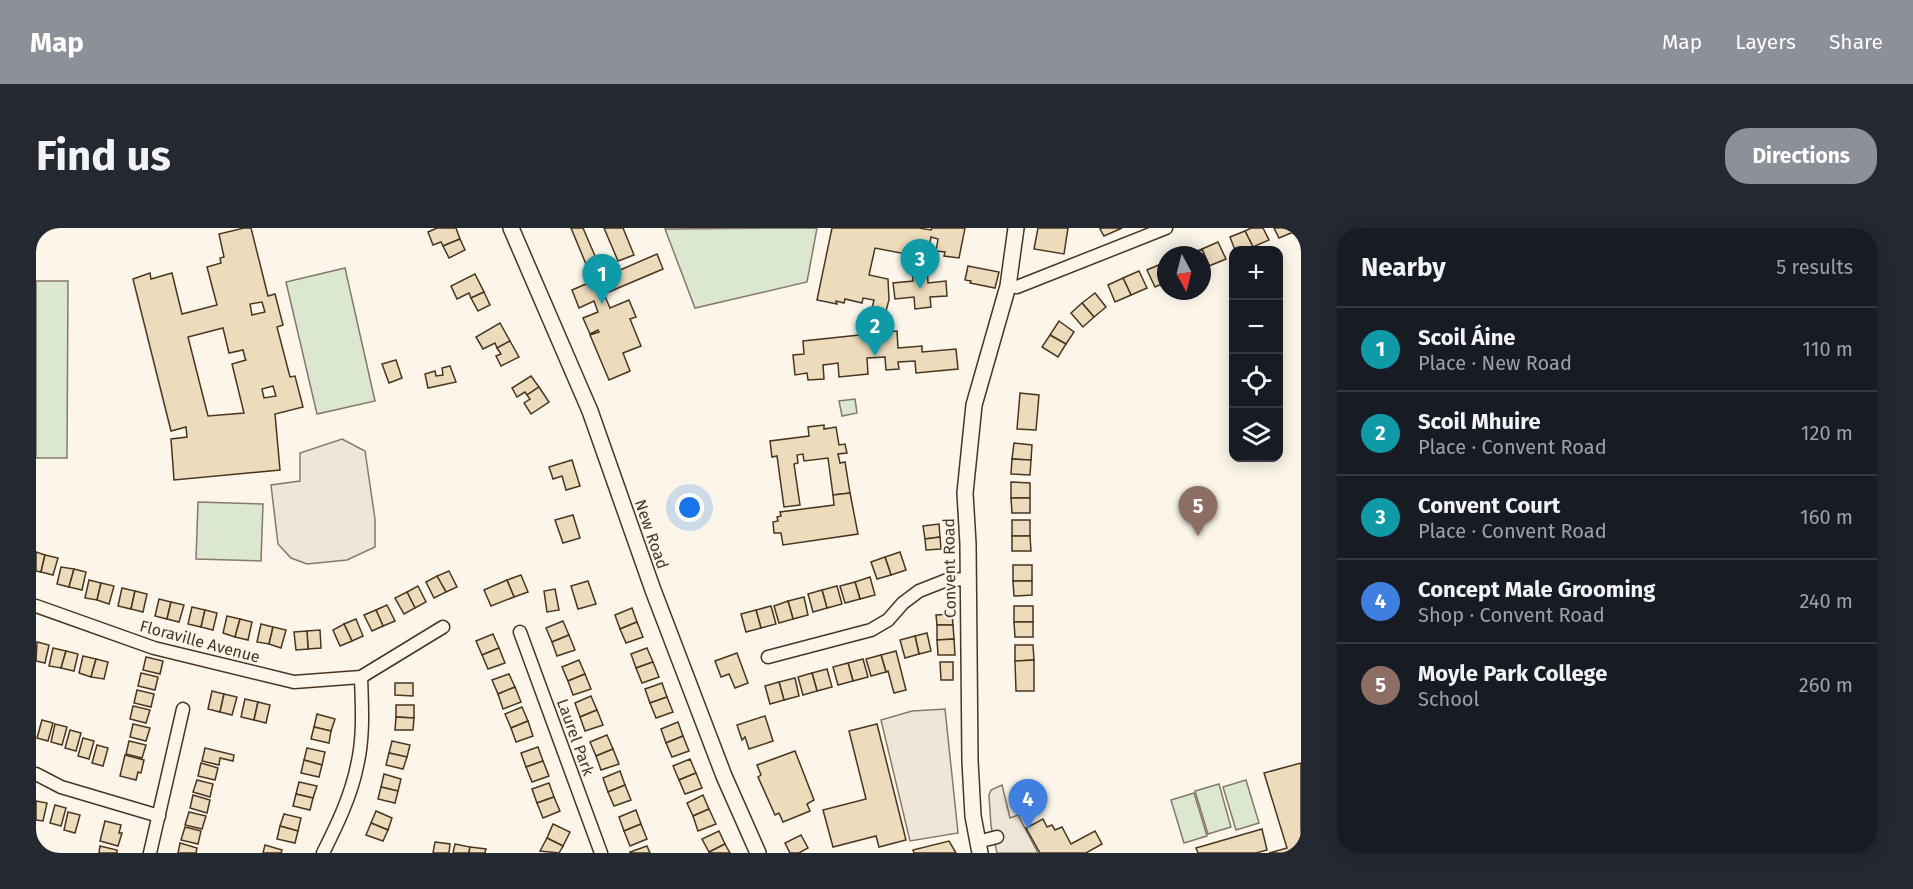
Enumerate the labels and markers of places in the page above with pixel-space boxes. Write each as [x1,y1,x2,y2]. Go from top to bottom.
pin: 3 [900,239,940,289]
pin: 1 [582,254,622,304]
pin: 2 [856,306,894,356]
pin: 5 [1178,486,1218,536]
pin: 4 [1008,780,1048,829]

